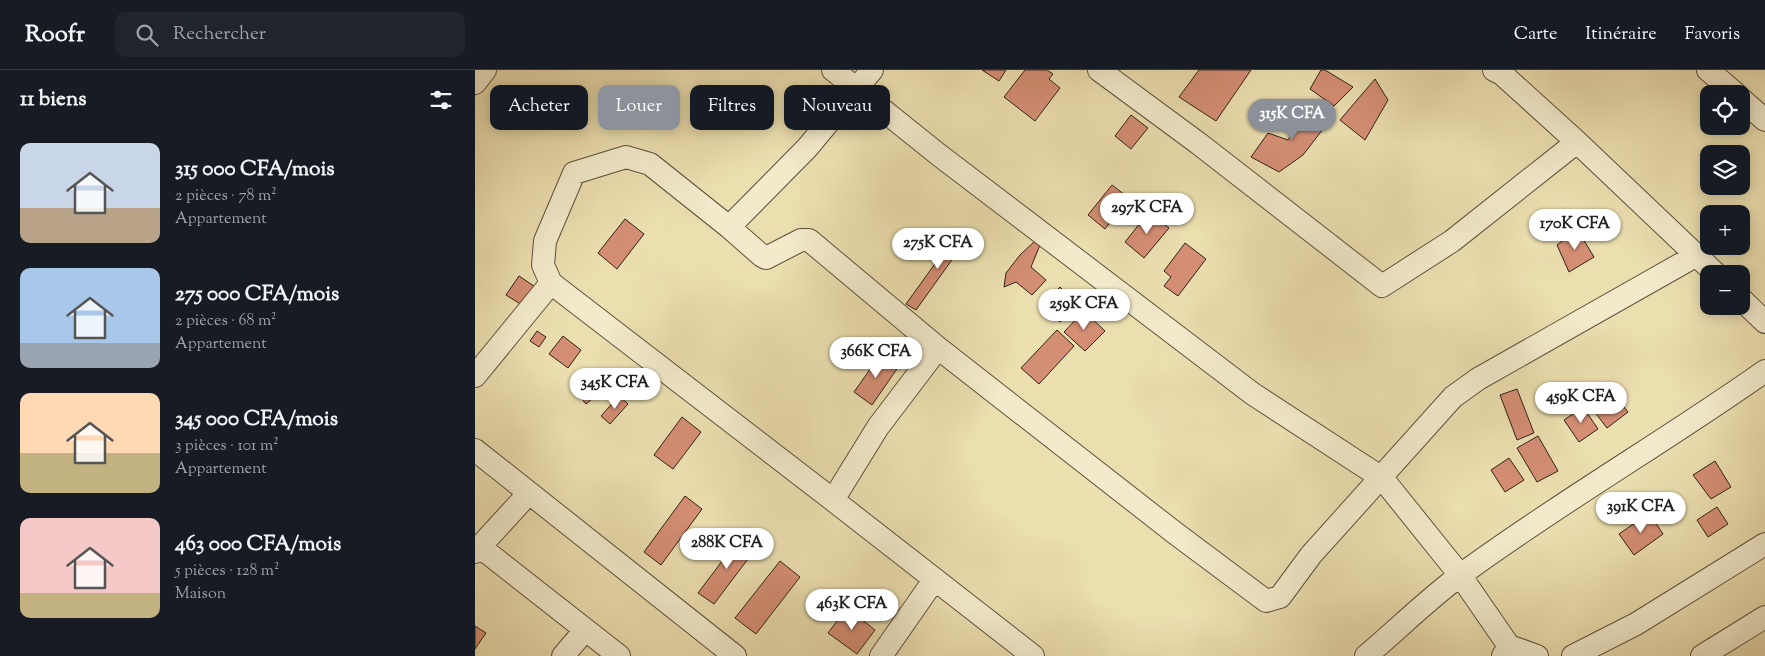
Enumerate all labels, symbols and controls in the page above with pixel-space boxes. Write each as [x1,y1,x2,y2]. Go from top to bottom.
search box [115,12,465,57]
text: Roofr [25,18,85,52]
icon: search [133,21,161,49]
text: Rechercher [173,21,266,48]
text: Carte [1514,22,1557,48]
text: Itinéraire [1585,22,1657,48]
text: Favoris [1685,22,1740,48]
text: 11 biens [20,85,87,115]
chip: Acheter [490,85,588,130]
chip: Louer [598,85,680,130]
chip: Filtres [690,85,774,130]
chip: Nouveau [784,85,890,130]
map controls [1700,85,1750,315]
button: locate [1700,85,1750,135]
icon: filters [427,86,455,114]
pin: 315K CFA [1240,98,1344,141]
text: 315K CFA [1259,103,1325,126]
button: layers [1700,145,1750,195]
text: 315 000 CFA/mois [175,155,335,185]
icon: home [60,163,120,223]
text: 2 pièces · 78 m² [175,185,277,208]
pin: 297K CFA [1095,192,1199,235]
text: 297K CFA [1111,197,1183,220]
button: + [1700,205,1750,255]
text: Appartement [175,208,267,231]
pin: 170K CFA [1523,208,1627,251]
text: 170K CFA [1540,213,1610,236]
pin: 275K CFA [886,228,990,270]
text: 275K CFA [903,232,973,255]
button: − [1700,265,1750,315]
text: 275 000 CFA/mois [175,280,339,310]
icon: home [60,288,120,348]
pin: 259K CFA [1032,288,1136,331]
text: 259K CFA [1049,293,1119,316]
text: 2 pièces · 68 m² [175,310,277,333]
text: Appartement [175,333,267,356]
pin: 366K CFA [824,336,928,379]
text: 366K CFA [840,341,912,364]
pin: 345K CFA [563,368,667,410]
text: 345K CFA [581,372,649,395]
pin: 459K CFA [1529,382,1633,424]
text: 459K CFA [1546,386,1616,409]
text: 345 000 CFA/mois [175,405,338,435]
icon: home [60,413,120,473]
text: 3 pièces · 101 m² [175,435,279,458]
text: Appartement [175,458,267,481]
pin: 391K CFA [1589,492,1693,534]
text: 391K CFA [1607,496,1675,519]
pin: 288K CFA [675,528,779,570]
text: 463 000 CFA/mois [175,530,341,560]
text: 288K CFA [691,532,763,555]
icon: home [60,538,120,598]
text: 5 pièces · 128 m² [175,560,279,583]
text: Maison [175,583,226,606]
pin: 463K CFA [800,588,904,631]
text: 463K CFA [816,593,888,616]

